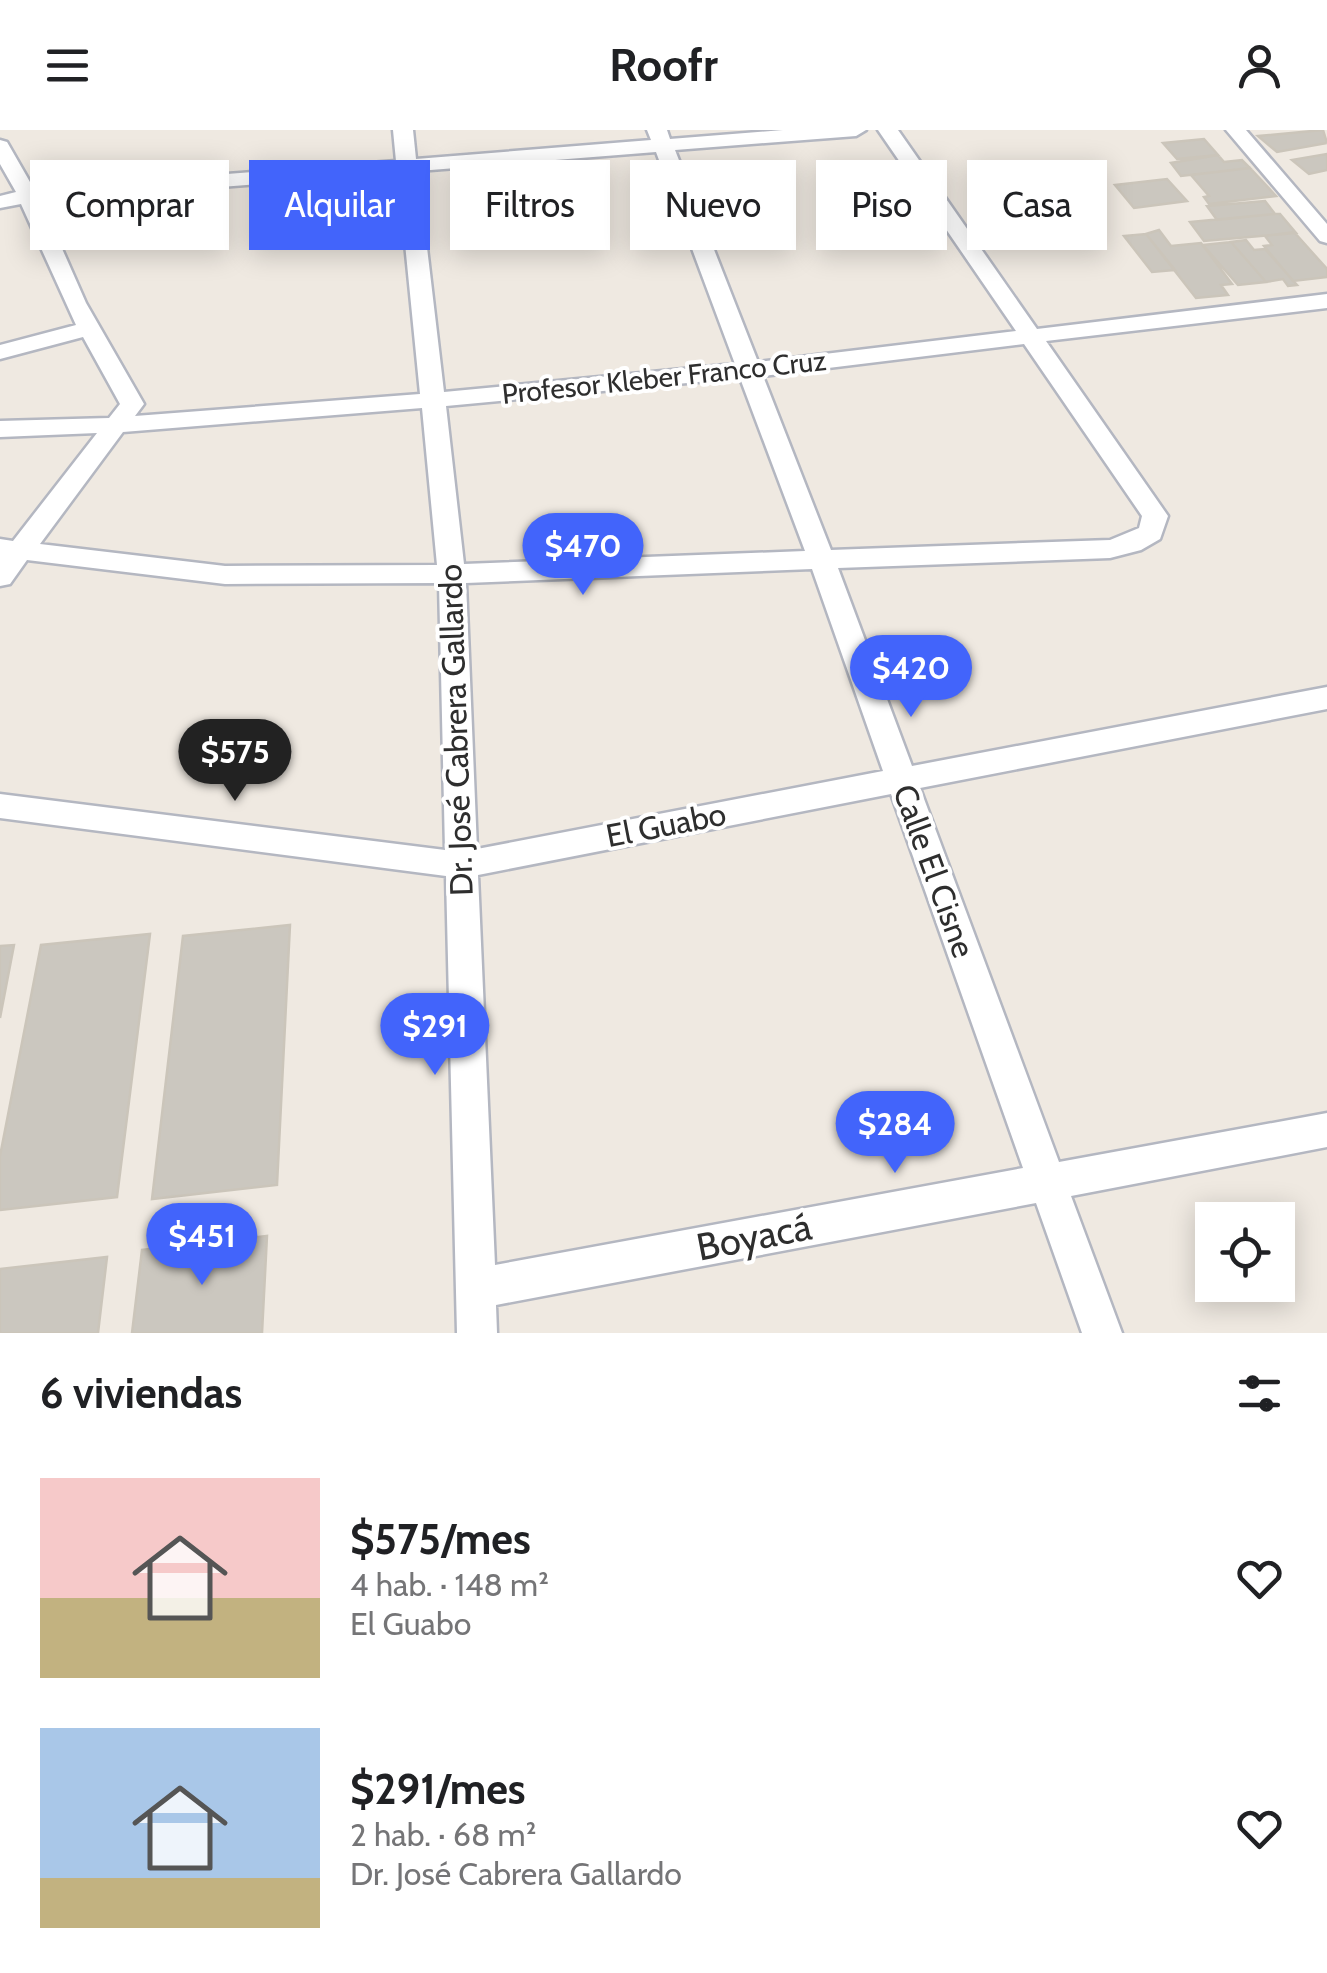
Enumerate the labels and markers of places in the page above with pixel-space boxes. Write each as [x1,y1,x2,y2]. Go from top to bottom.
pin: $470 [524,513,642,598]
pin: $420 [852,635,970,720]
pin: $575 [176,719,294,804]
pin: $291 [376,993,494,1078]
pin: $284 [836,1091,954,1176]
pin: $451 [143,1203,261,1288]

